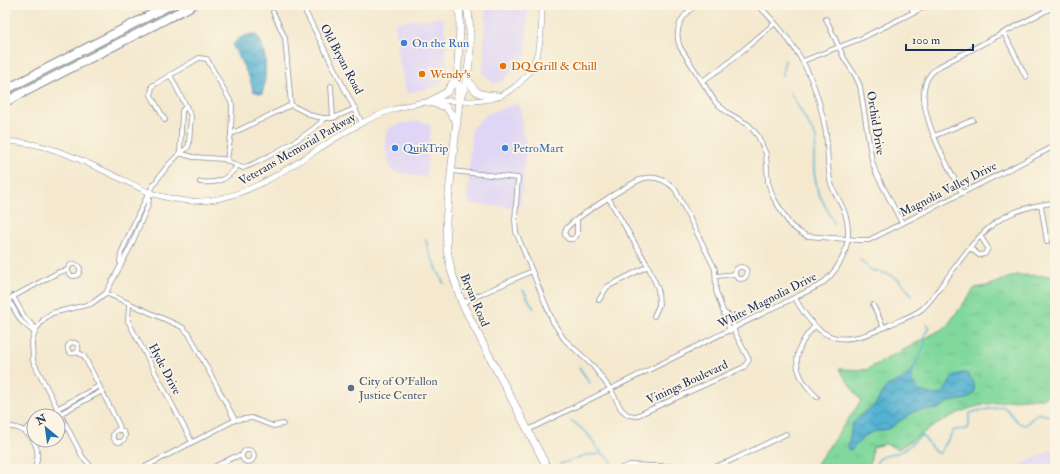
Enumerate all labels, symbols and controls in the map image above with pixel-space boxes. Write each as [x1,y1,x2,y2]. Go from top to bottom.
street label: Old Bryan Road [317,22,366,97]
scale bar [906,26,973,52]
text: 100 m [912,33,941,48]
place label: On the Run [412,36,469,51]
marker: On the Run [399,38,409,48]
place label: DQ Grill & Chill [511,59,597,74]
marker: DQ Grill & Chill [498,61,508,71]
place label: Wendy's [429,67,471,82]
marker: Wendy's [417,69,427,79]
street label: Orchid Drive [863,90,888,156]
street label: Veterans Memorial Parkway [236,109,359,189]
place label: QuikTrip [403,141,448,156]
place label: PetroMart [513,141,564,156]
marker: QuikTrip [390,143,400,153]
marker: PetroMart [500,143,510,153]
street label: Magnolia Valley Drive [897,159,999,220]
street label: White Magnolia Drive [715,269,819,332]
street label: Bryan Road [457,271,492,329]
street label: Hyde Drive [145,341,184,397]
street label: Vinings Boulevard [644,357,730,408]
place label: City of O'Fallon Justice Center [358,374,438,403]
marker: City of O'Fallon Justice Center [346,383,356,393]
north arrow [26,408,66,448]
text: N [33,411,50,428]

